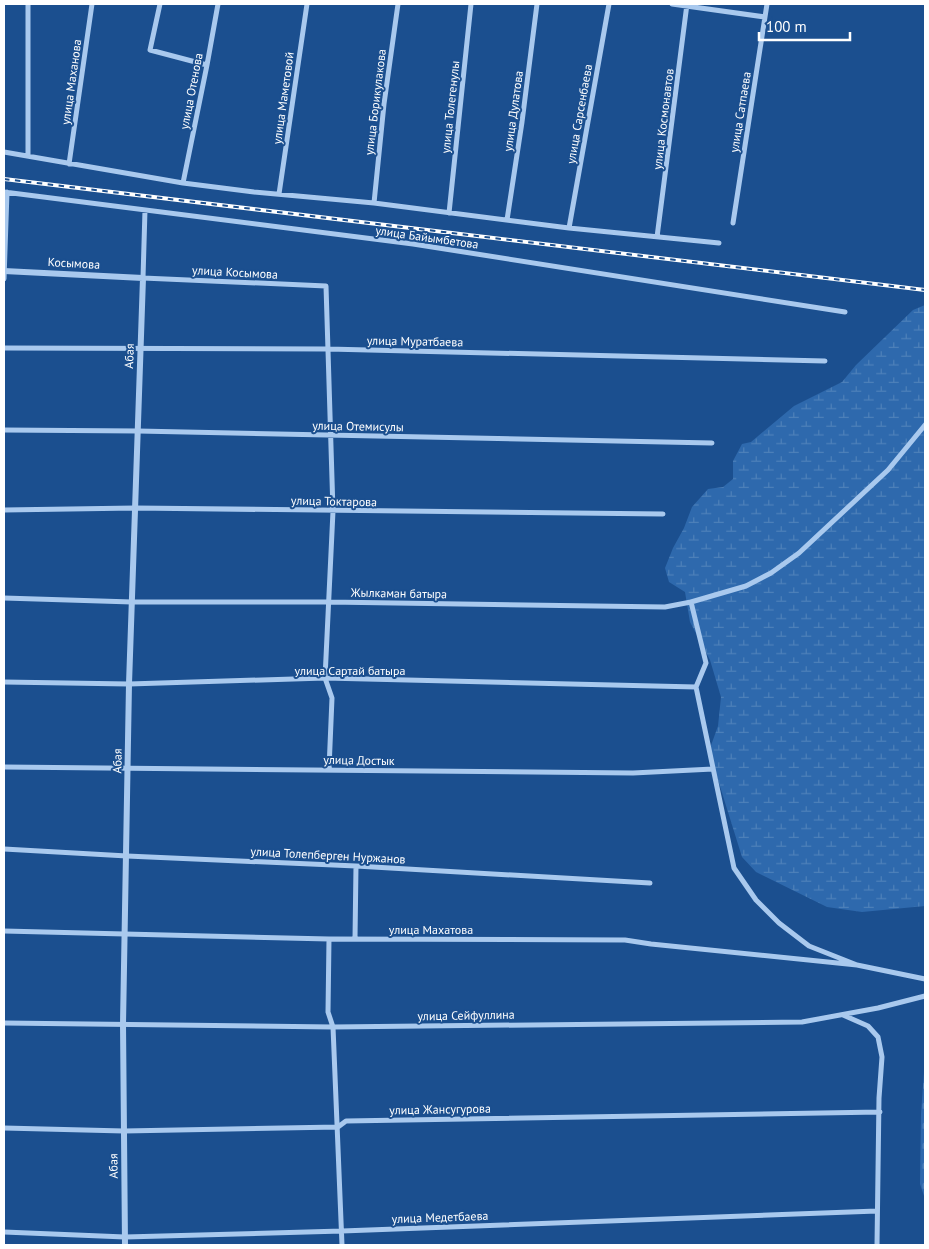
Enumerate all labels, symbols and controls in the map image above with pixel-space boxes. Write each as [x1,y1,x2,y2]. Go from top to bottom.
scale bar [759,10,850,42]
text: 100 m [766,17,807,36]
street label: улица Маханова [58,38,84,126]
street label: улица Борикулакова [361,48,389,156]
street label: улица Отенова [176,51,206,130]
street label: улица Маметовой [269,51,297,145]
street label: улица Толегенулы [438,60,462,154]
street label: улица Сарсенбаева [563,63,595,165]
street label: улица Космонавтов [649,68,677,170]
street label: улица Дулатова [500,70,526,152]
street label: улица Сатпаева [726,70,754,154]
street label: улица Байымбетова [374,222,480,252]
street label: Косымова [47,254,101,272]
street label: улица Косымова [192,262,278,282]
street label: улица Муратбаева [367,333,463,349]
street label: Абая [121,343,137,369]
street label: улица Отемисулы [312,418,404,434]
street label: улица Токтарова [291,493,377,509]
street label: Жылкаман батыра [350,585,447,601]
street label: улица Сартай батыра [295,663,405,678]
street label: Абая [109,748,125,774]
street label: улица Достык [323,752,395,768]
street label: улица Толепберген Нуржанов [250,843,406,867]
street label: улица Махатова [389,922,473,937]
street label: улица Сейфуллина [417,1007,515,1023]
street label: улица Жансугурова [389,1101,491,1117]
street label: Абая [105,1153,121,1179]
street label: улица Медетбаева [391,1208,489,1226]

